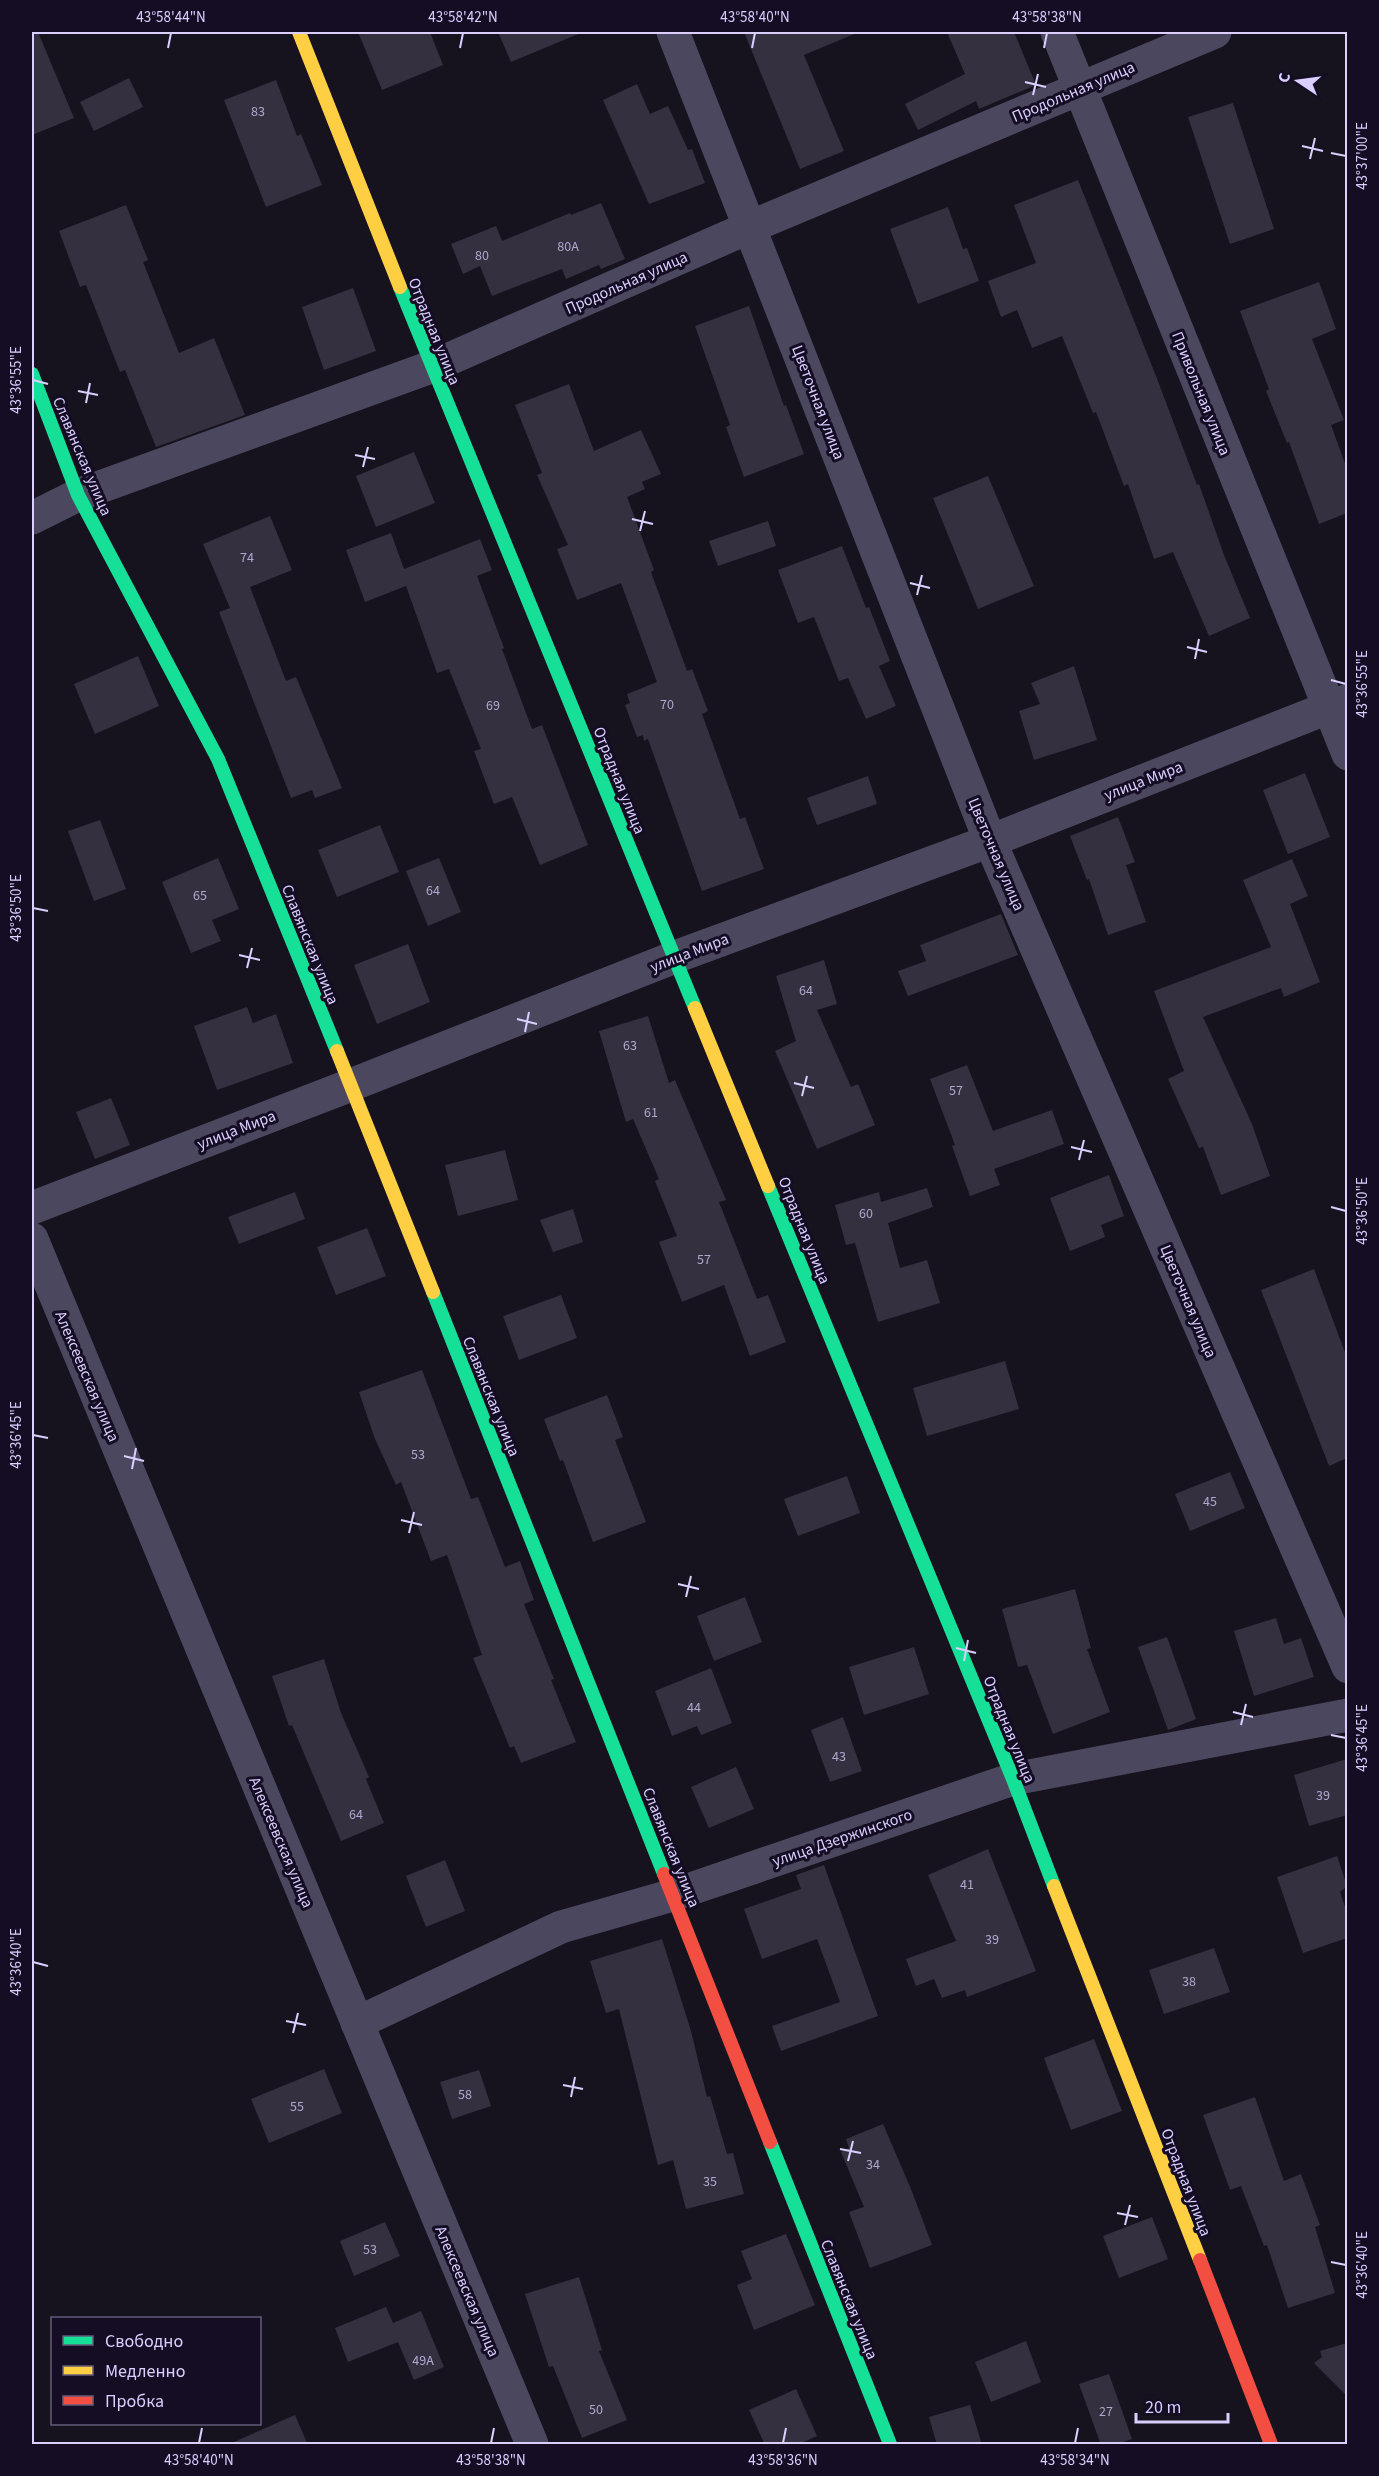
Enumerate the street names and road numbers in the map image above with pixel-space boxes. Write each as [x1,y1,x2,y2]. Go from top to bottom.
street label: Продольная улица [1008,56,1138,128]
street label: Продольная улица [562,246,691,320]
street label: Отрадная улица [403,275,466,388]
street label: Привольная улица [1166,328,1236,459]
street label: Цветочная улица [786,342,850,463]
street label: Славянская улица [47,393,117,519]
street label: Отрадная улица [588,724,651,837]
street label: улица Мира [1101,756,1186,806]
street label: Цветочная улица [962,795,1030,914]
street label: Славянская улица [276,881,344,1008]
street label: улица Мира [647,928,732,978]
street label: улица Мира [194,1105,279,1155]
street label: Отрадная улица [773,1174,836,1287]
street label: Цветочная улица [1154,1242,1222,1361]
street label: Алексеевская улица [49,1307,125,1445]
street label: Славянская улица [457,1333,525,1460]
street label: Отрадная улица [978,1673,1041,1786]
street label: Алексеевская улица [243,1773,319,1911]
street label: Славянская улица [637,1784,705,1911]
street label: улица Дзержинского [769,1804,915,1872]
street label: Отрадная улица [1155,2125,1217,2239]
street label: Алексеевская улица [429,2222,505,2360]
street label: Славянская улица [815,2236,883,2363]

